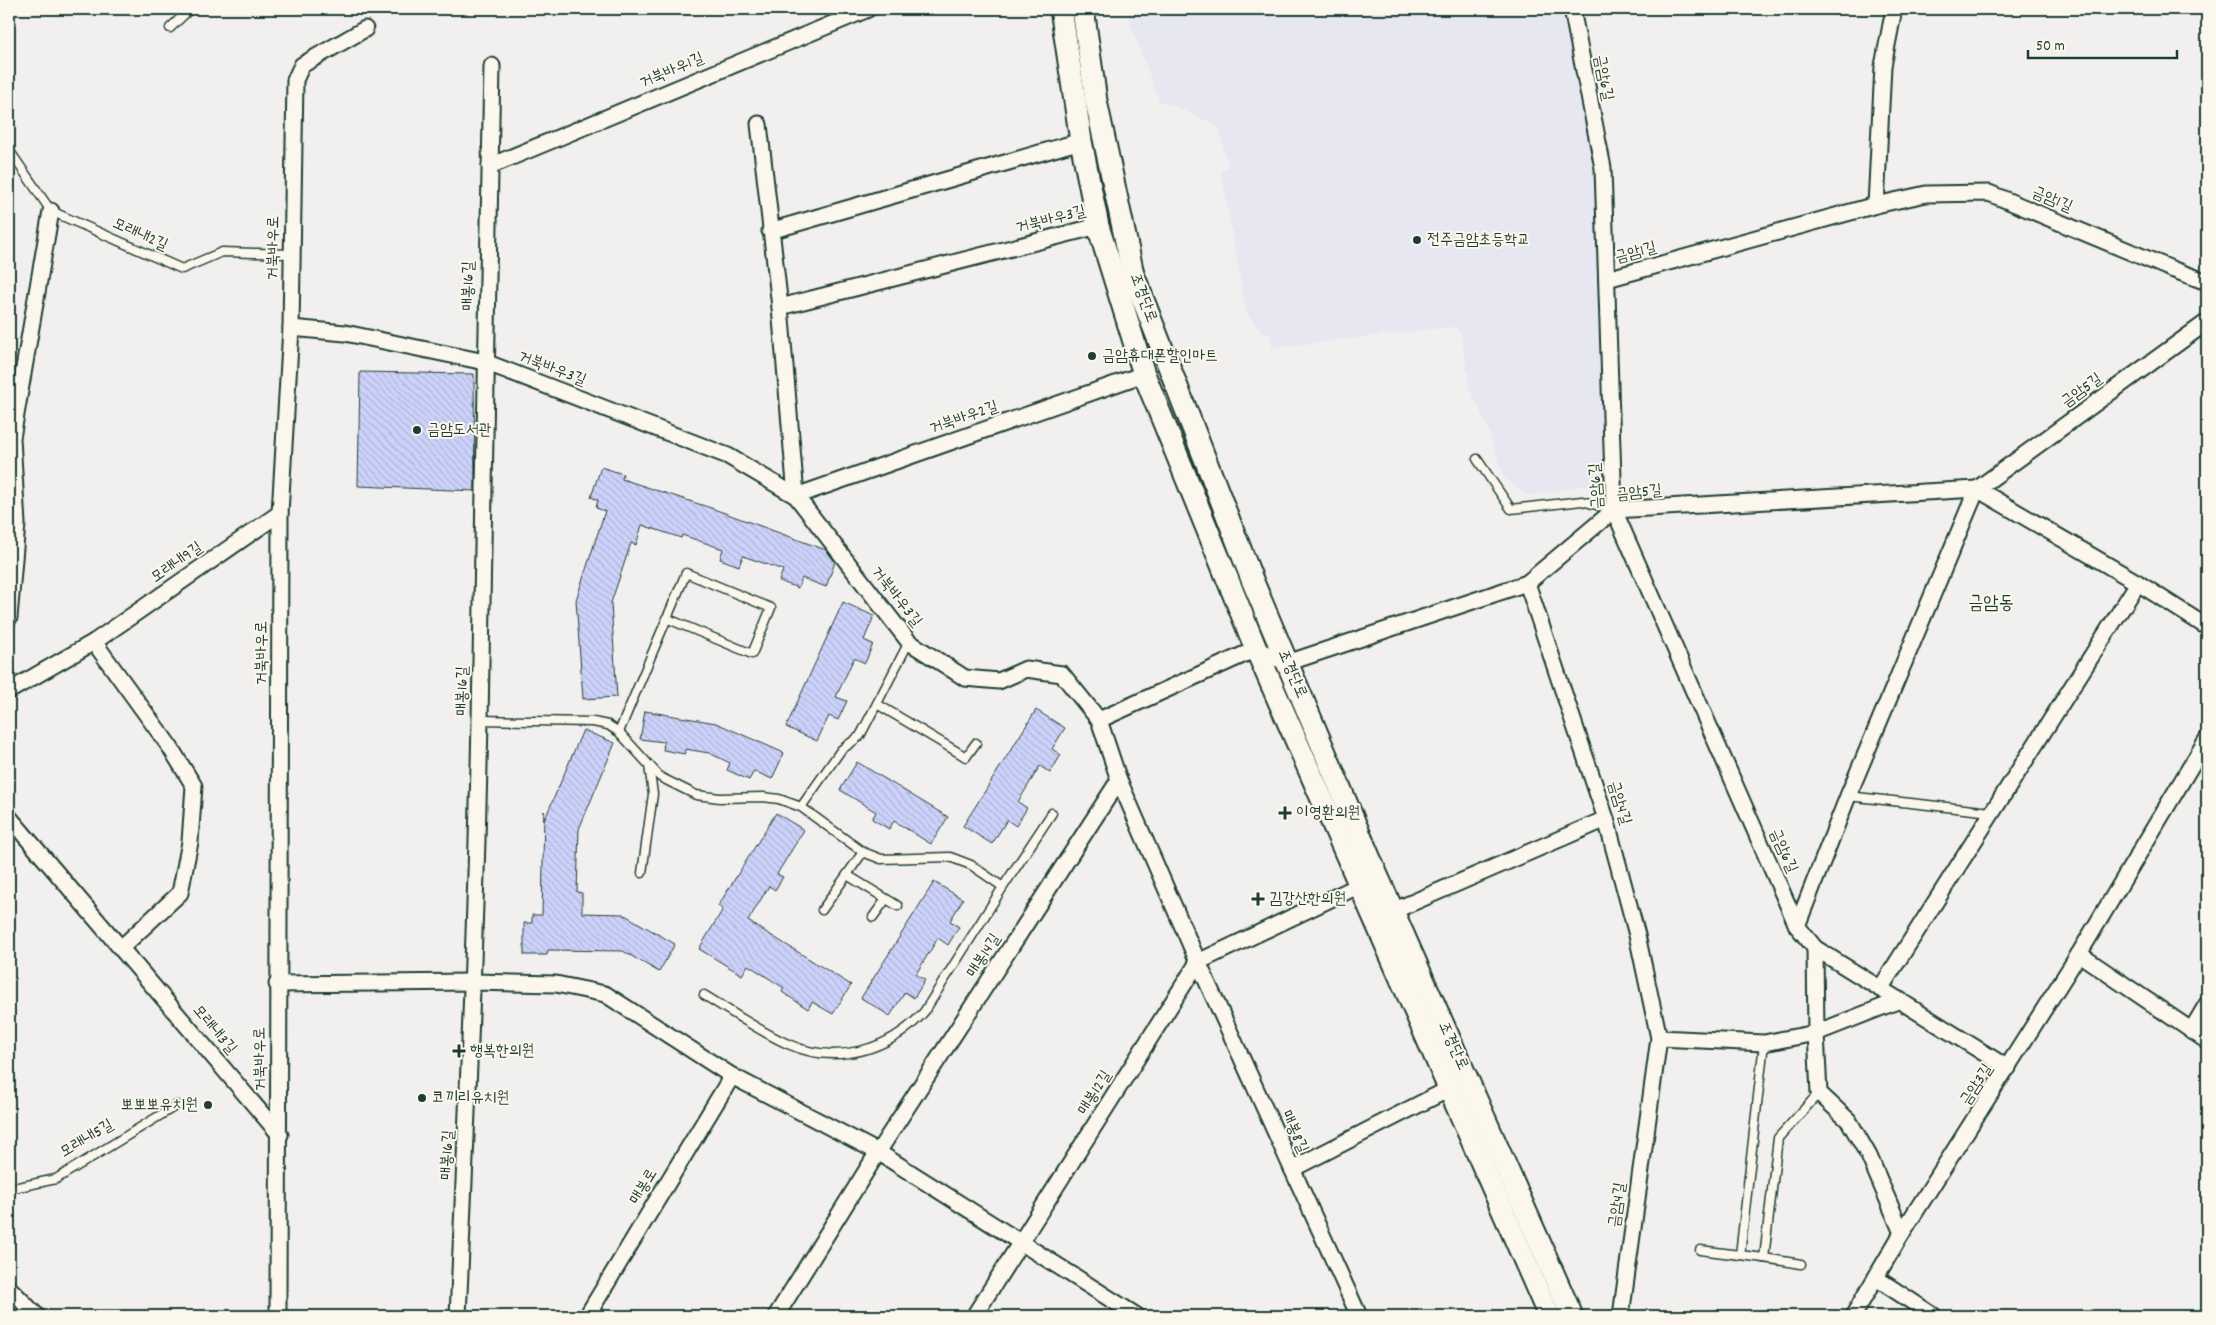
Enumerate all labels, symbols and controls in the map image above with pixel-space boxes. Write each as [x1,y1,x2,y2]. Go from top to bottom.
scale bar [2028,28,2177,60]
text: 50 m [2036,36,2065,58]
street label: 거북바우1길 [636,47,708,95]
street label: 금암6길 [1587,53,1619,103]
street label: 금암1길 [2028,181,2076,219]
street label: 거북바우3길 [1014,200,1089,240]
street label: 모래내2길 [109,213,172,257]
street label: 거북바우로 [262,216,286,280]
place label: 전주금암초등학교 [1427,229,1530,252]
marker: 전주금암초등학교 [1411,234,1423,246]
street label: 금암1길 [1613,236,1659,270]
street label: 매봉16길 [457,261,481,311]
street label: 조경단로 [1123,270,1163,326]
street label: 거북바우3길 [515,345,590,393]
place label: 금암휴대폰할인마트 [1102,345,1218,368]
marker: 금암휴대폰할인마트 [1086,350,1098,362]
street label: 금암5길 [2057,368,2107,414]
street label: 거북바우2길 [927,395,1002,440]
place label: 금암도서관 [427,419,492,442]
marker: 금암도서관 [411,424,423,436]
street label: 금암6길 [1584,462,1610,510]
street label: 금암5길 [1615,479,1663,507]
street label: 모래내9길 [146,537,208,589]
street label: 거북바우3길 [865,562,927,632]
district label: 금암동 [1968,591,2014,618]
street label: 거북바우로 [251,621,274,685]
street label: 조경단로 [1271,646,1313,702]
street label: 매봉16길 [451,666,475,716]
street label: 금암4길 [1601,778,1637,828]
place label: 이영환의원 [1296,802,1360,825]
marker: 이영환의원 [1278,806,1292,820]
street label: 금암6길 [1763,825,1803,877]
place label: 김강산한의원 [1269,888,1346,911]
marker: 김강산한의원 [1251,892,1265,906]
street label: 매봉14길 [961,929,1007,983]
street label: 모래내3길 [186,1000,242,1060]
street label: 조경단로 [1432,1018,1474,1074]
street label: 거북바우로 [249,1027,273,1091]
place label: 행복한의원 [470,1040,534,1063]
marker: 행복한의원 [452,1044,466,1058]
street label: 금암3길 [1955,1059,1999,1110]
street label: 매봉12길 [1072,1066,1118,1120]
place label: 코끼리유치원 [432,1087,509,1110]
marker: 코끼리유치원 [416,1092,428,1104]
place label: 뽀뽀뽀유치원 [121,1094,198,1117]
marker: 뽀뽀뽀유치원 [202,1099,214,1111]
street label: 매봉8길 [1274,1107,1314,1157]
street label: 모래내5길 [56,1114,118,1164]
street label: 매봉16길 [435,1129,461,1181]
street label: 매봉로 [624,1165,664,1209]
street label: 금암4길 [1603,1181,1633,1229]

